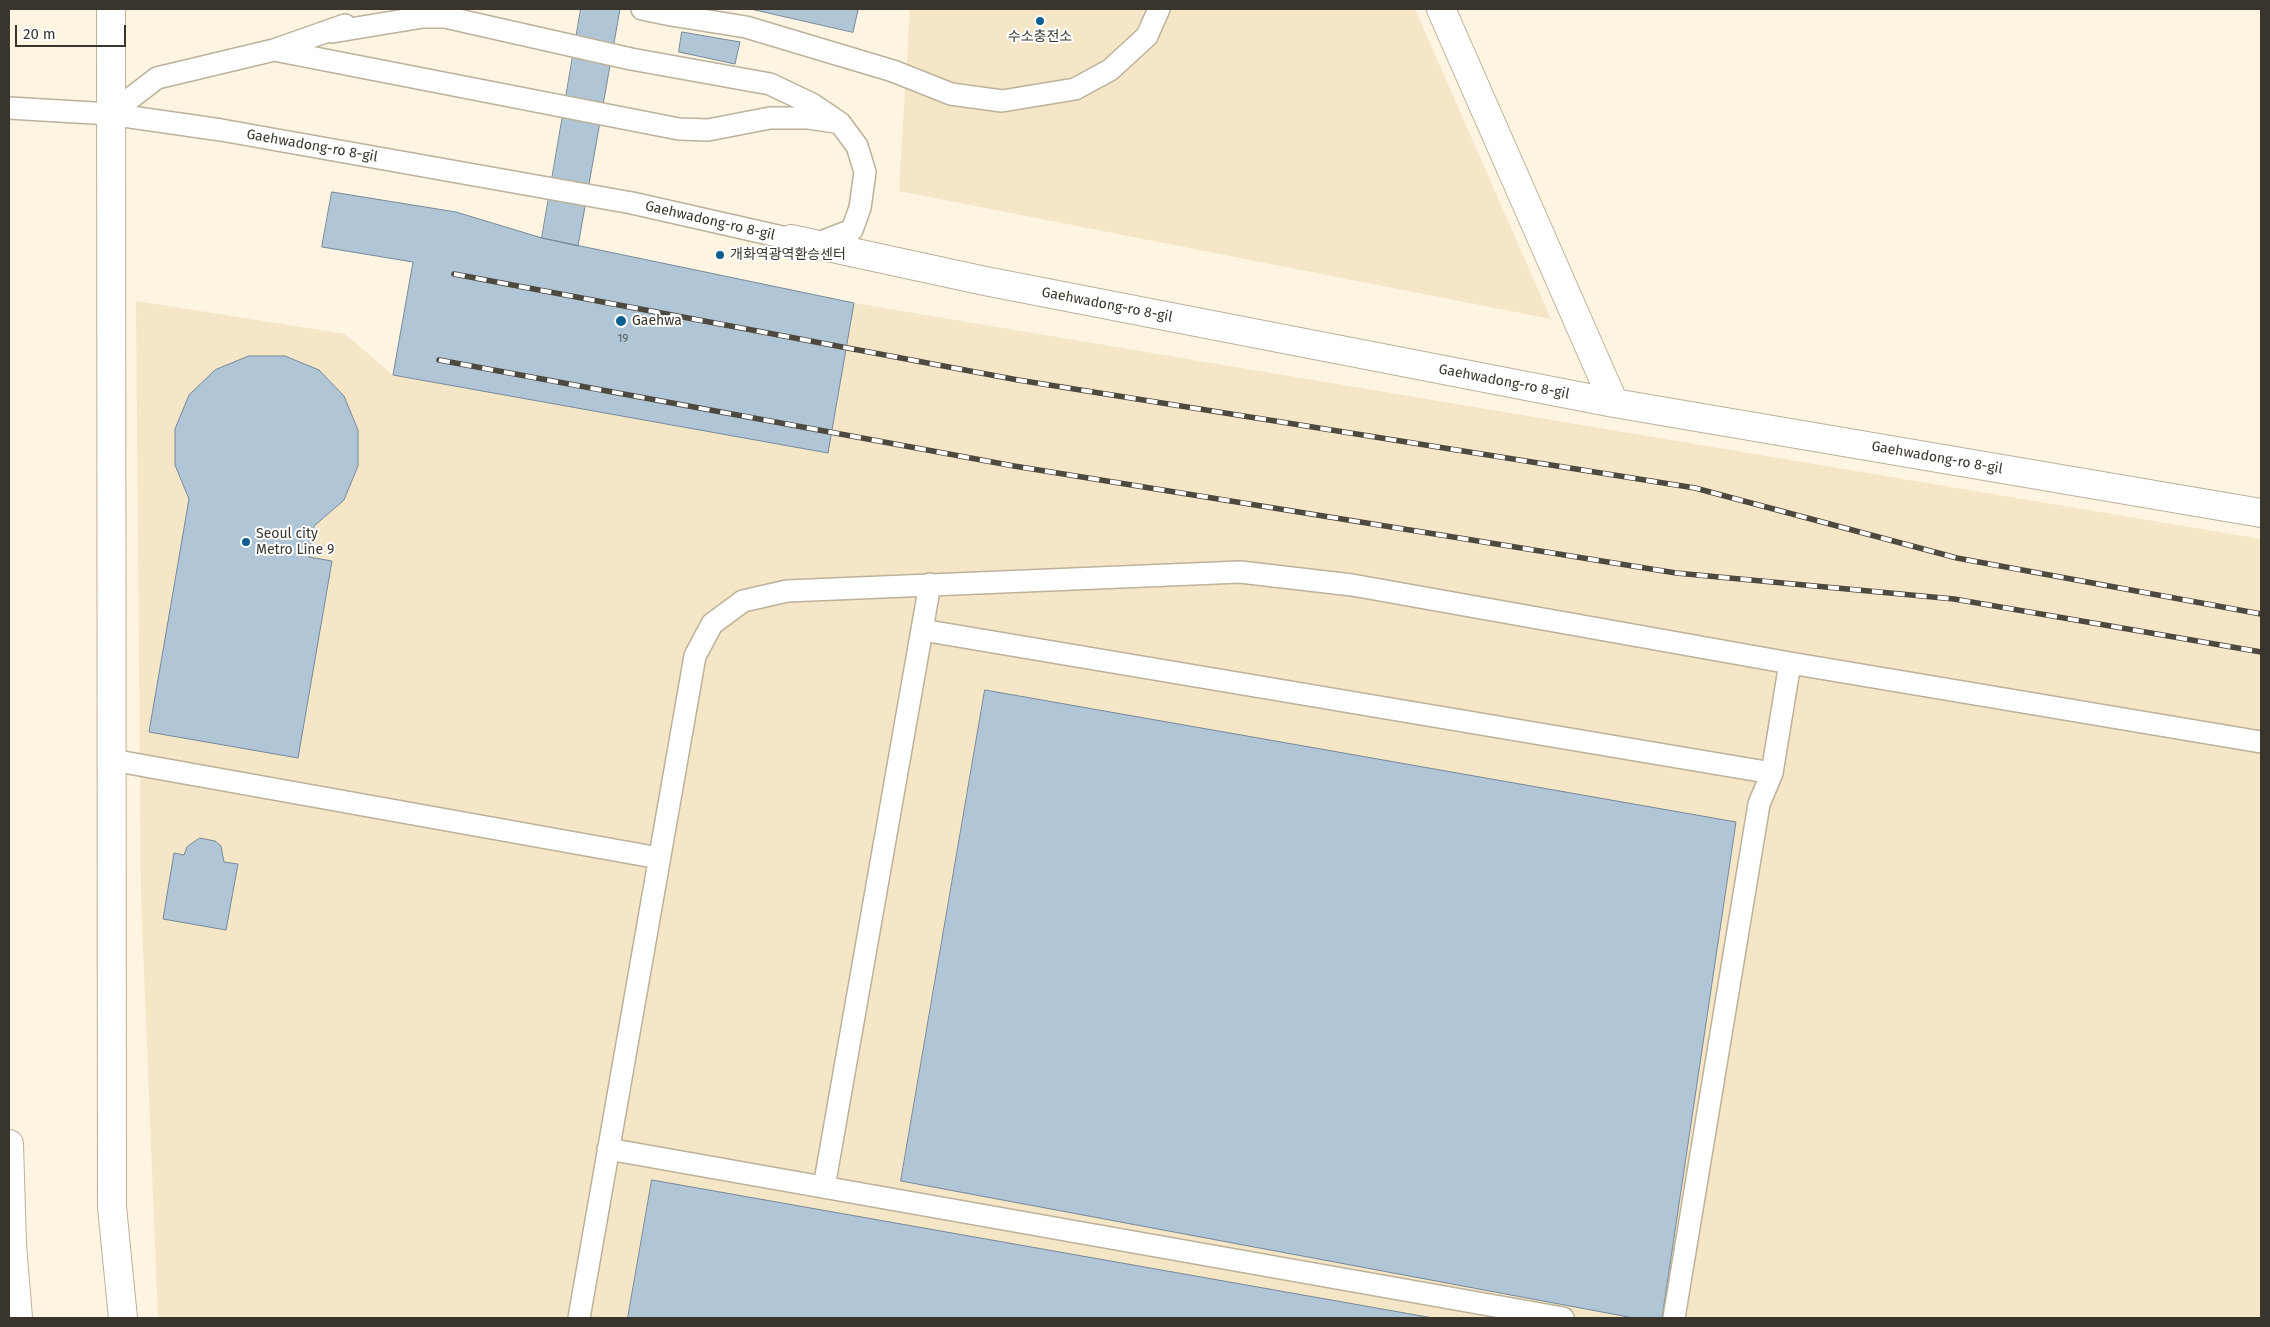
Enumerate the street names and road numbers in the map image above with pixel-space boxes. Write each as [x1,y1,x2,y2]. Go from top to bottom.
street label: Gaehwadong-ro 8-gil [245,126,379,166]
street label: Gaehwadong-ro 8-gil [643,198,777,244]
street label: Gaehwadong-ro 8-gil [1040,284,1174,326]
street label: Gaehwadong-ro 8-gil [1437,361,1571,403]
street label: Gaehwadong-ro 8-gil [1870,438,2004,478]

